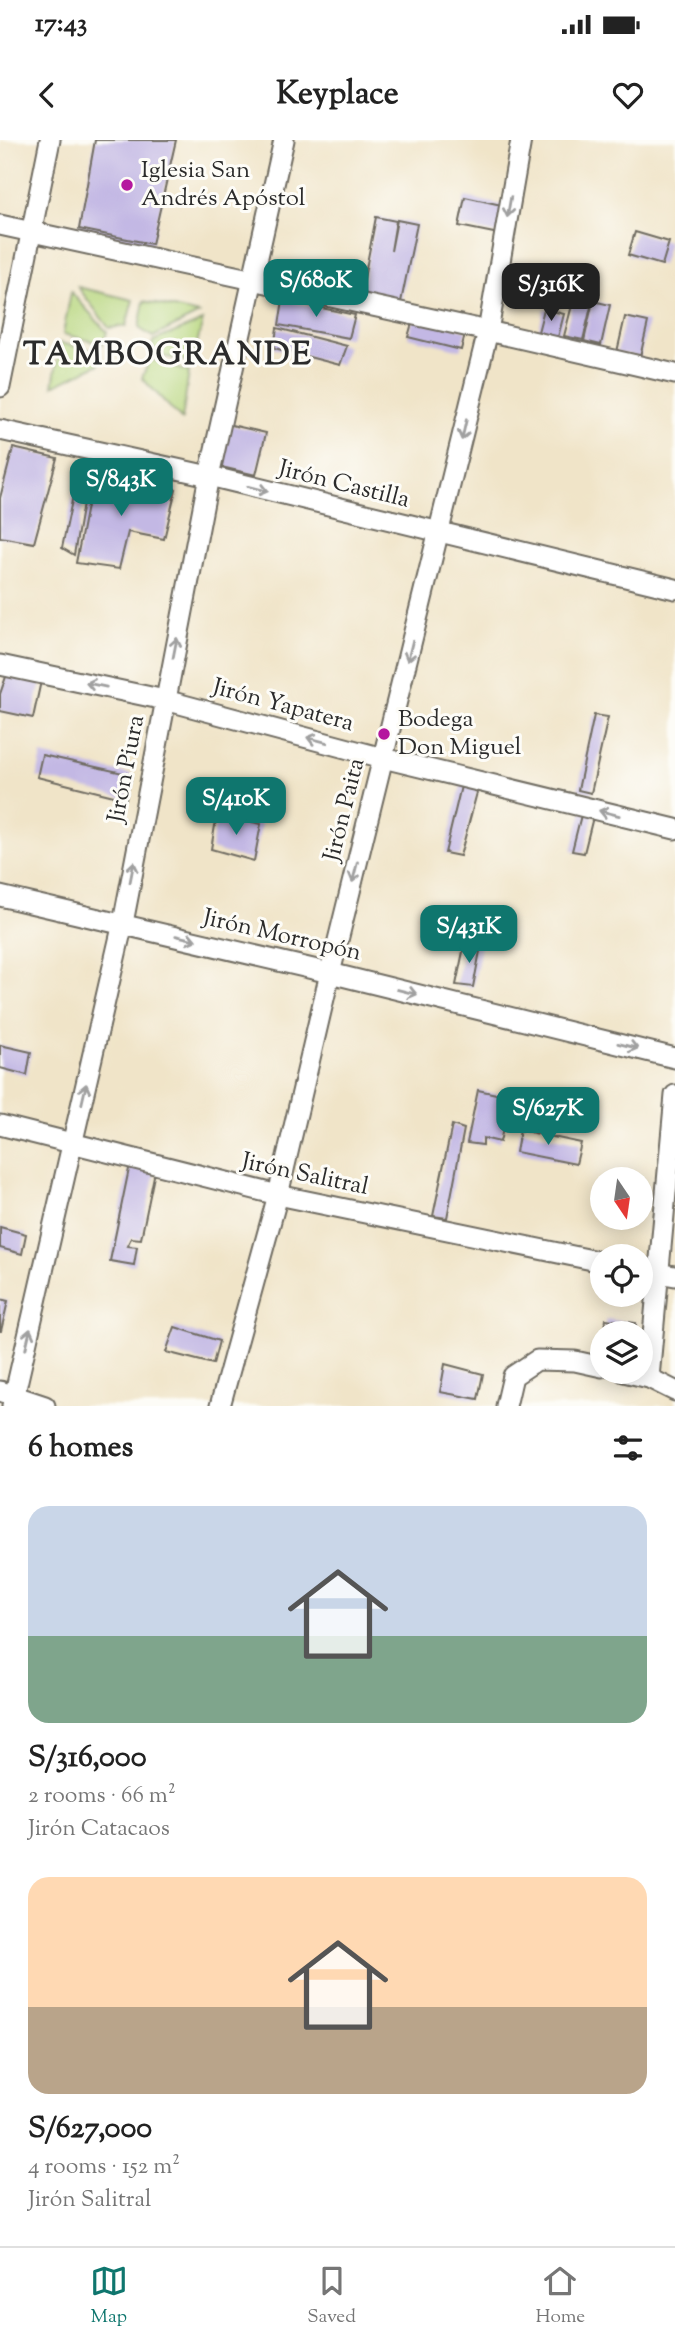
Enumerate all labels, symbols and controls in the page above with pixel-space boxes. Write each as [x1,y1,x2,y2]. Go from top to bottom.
text: 17:43 [35,6,87,43]
text: Keyplace [276,72,399,118]
icon: back [28,76,66,114]
icon: heart [609,76,647,114]
place label: Iglesia San Andrés Apóstol [141,154,306,216]
marker: Iglesia San Andrés Apóstol [119,177,135,193]
one-way arrow [502,195,515,218]
pin: S/680K [259,260,373,319]
pin: S/316K [494,264,608,323]
text: S/680K [280,265,352,298]
text: S/316K [518,269,584,302]
district label: TAMBOGRANDE [23,333,313,379]
one-way arrow [457,418,470,441]
street label: Jirón Castilla [273,452,413,518]
pin: S/843K [64,458,178,518]
text: S/843K [86,464,156,497]
one-way arrow [246,483,269,496]
one-way arrow [169,637,183,660]
one-way arrow [403,639,416,662]
street label: Jirón Yapatera [207,670,357,741]
one-way arrow [85,677,108,691]
place label: Bodega Don Miguel [398,703,522,765]
street label: Jirón Piura [100,712,154,828]
marker: Bodega Don Miguel [376,726,392,742]
one-way arrow [306,733,328,746]
street label: Jirón Paita [315,755,374,867]
pin: S/410K [179,778,293,837]
text: S/410K [202,783,270,816]
one-way arrow [598,806,621,819]
one-way arrow [348,860,361,883]
one-way arrow [126,861,140,884]
street label: Jirón Morropón [198,901,364,971]
pin: S/431K [412,906,526,965]
text: S/431K [436,911,502,944]
one-way arrow [174,932,197,946]
one-way arrow [395,986,418,999]
one-way arrow [616,1040,639,1053]
one-way arrow [78,1083,91,1106]
pin: S/627K [491,1088,605,1147]
text: S/627K [512,1093,584,1126]
street label: Jirón Salitral [237,1145,372,1205]
north arrow [590,1167,653,1230]
map controls [590,1167,653,1384]
button: locate [590,1244,653,1307]
button: layers [590,1321,653,1384]
one-way arrow [22,1329,35,1351]
text: 6 homes [28,1427,133,1470]
icon: filters [609,1429,647,1467]
icon: home [275,1551,401,1677]
text: S/316,000 [28,1737,147,1780]
text: 2 rooms · 66 m² [28,1780,176,1813]
text: Jirón Catacaos [28,1813,170,1846]
icon: home [275,1922,401,2048]
text: S/627,000 [28,2108,152,2151]
text: 4 rooms · 152 m² [28,2151,180,2184]
text: Jirón Salitral [28,2184,151,2217]
tab: Map [90,2262,128,2331]
tab: Saved [307,2262,356,2331]
tab: Home [535,2262,585,2331]

